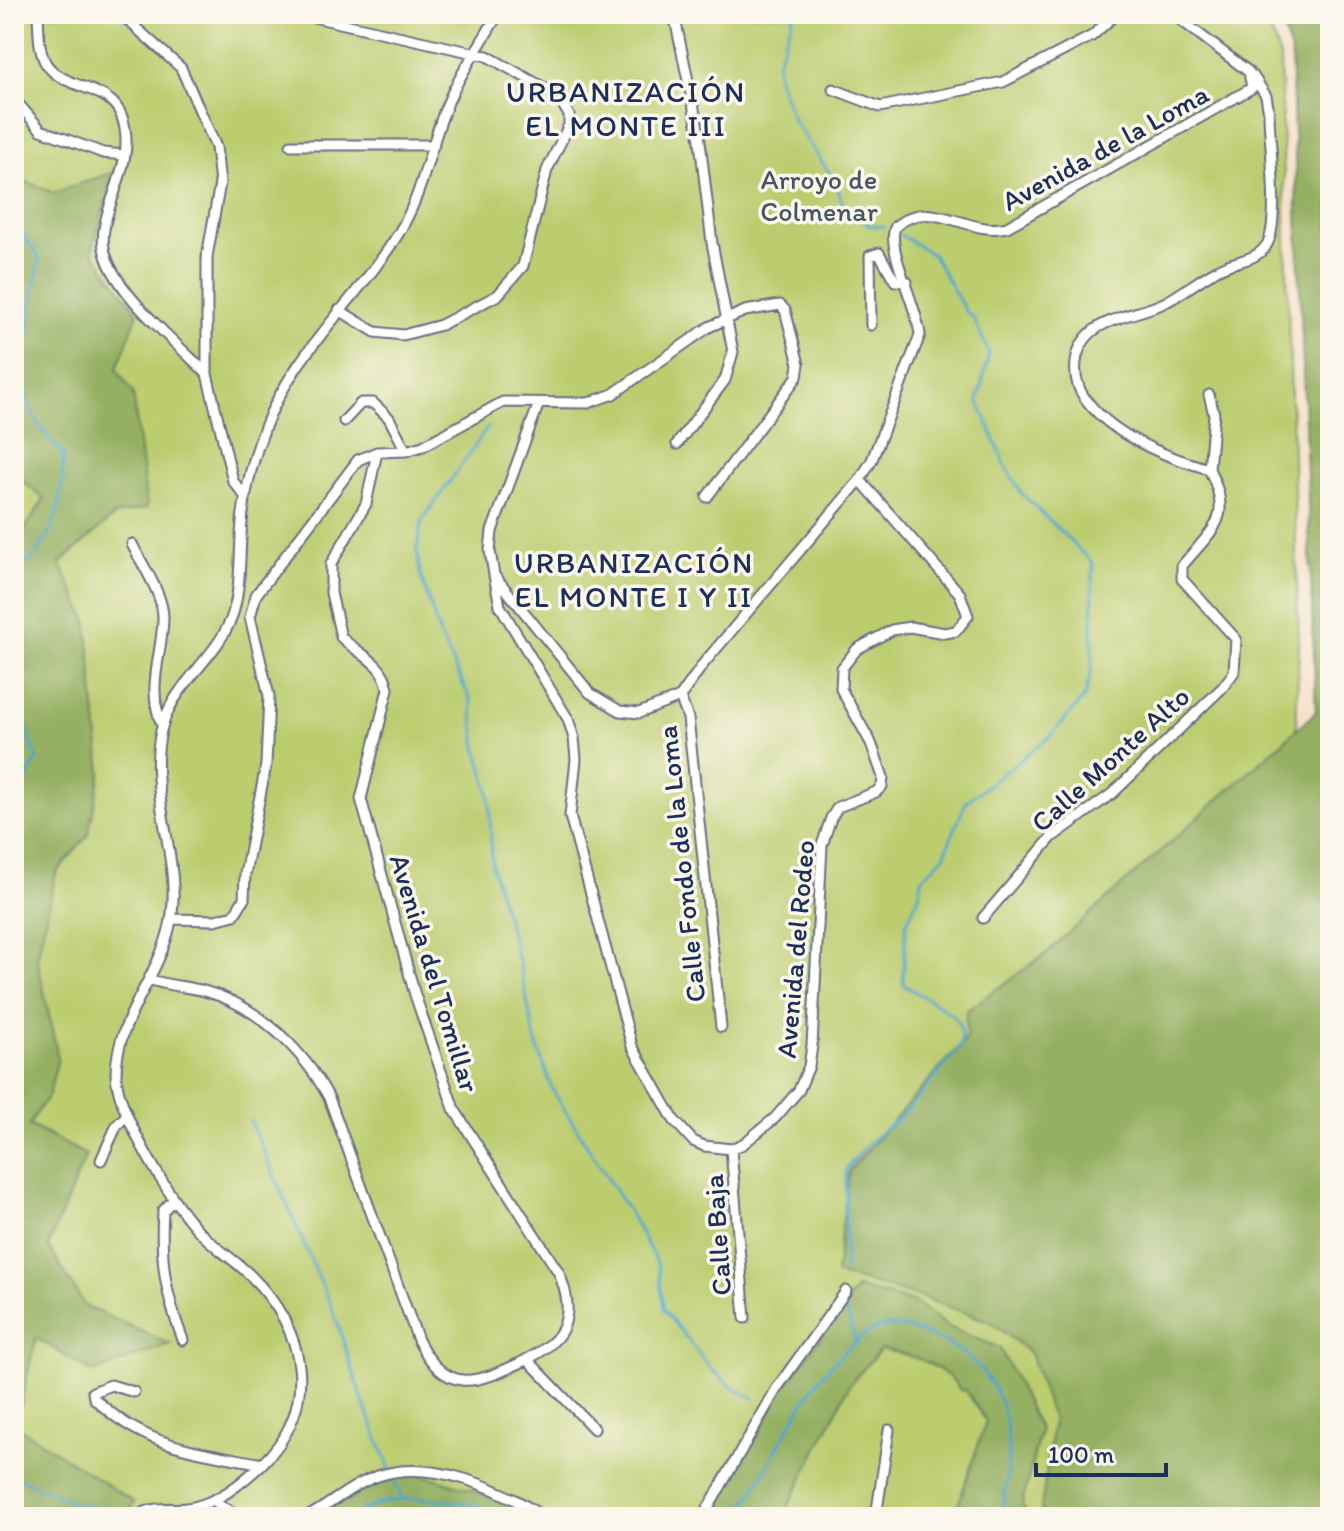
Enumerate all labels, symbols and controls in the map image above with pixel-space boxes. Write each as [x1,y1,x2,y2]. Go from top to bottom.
district label: URBANIZACIÓN EL MONTE III [506,73,746,144]
street label: Avenida de la Loma [996,76,1215,218]
park label: Arroyo de Colmenar [760,162,878,228]
district label: URBANIZACIÓN EL MONTE I Y II [514,544,754,615]
street label: Calle Monte Alto [1024,679,1196,839]
street label: Calle Fondo de la Loma [650,724,712,1004]
street label: Avenida del Rodeo [769,838,821,1060]
street label: Avenida del Tomillar [383,850,487,1096]
street label: Calle Baja [696,1173,738,1297]
scale bar [1036,1427,1166,1477]
text: 100 m [1048,1440,1114,1469]

